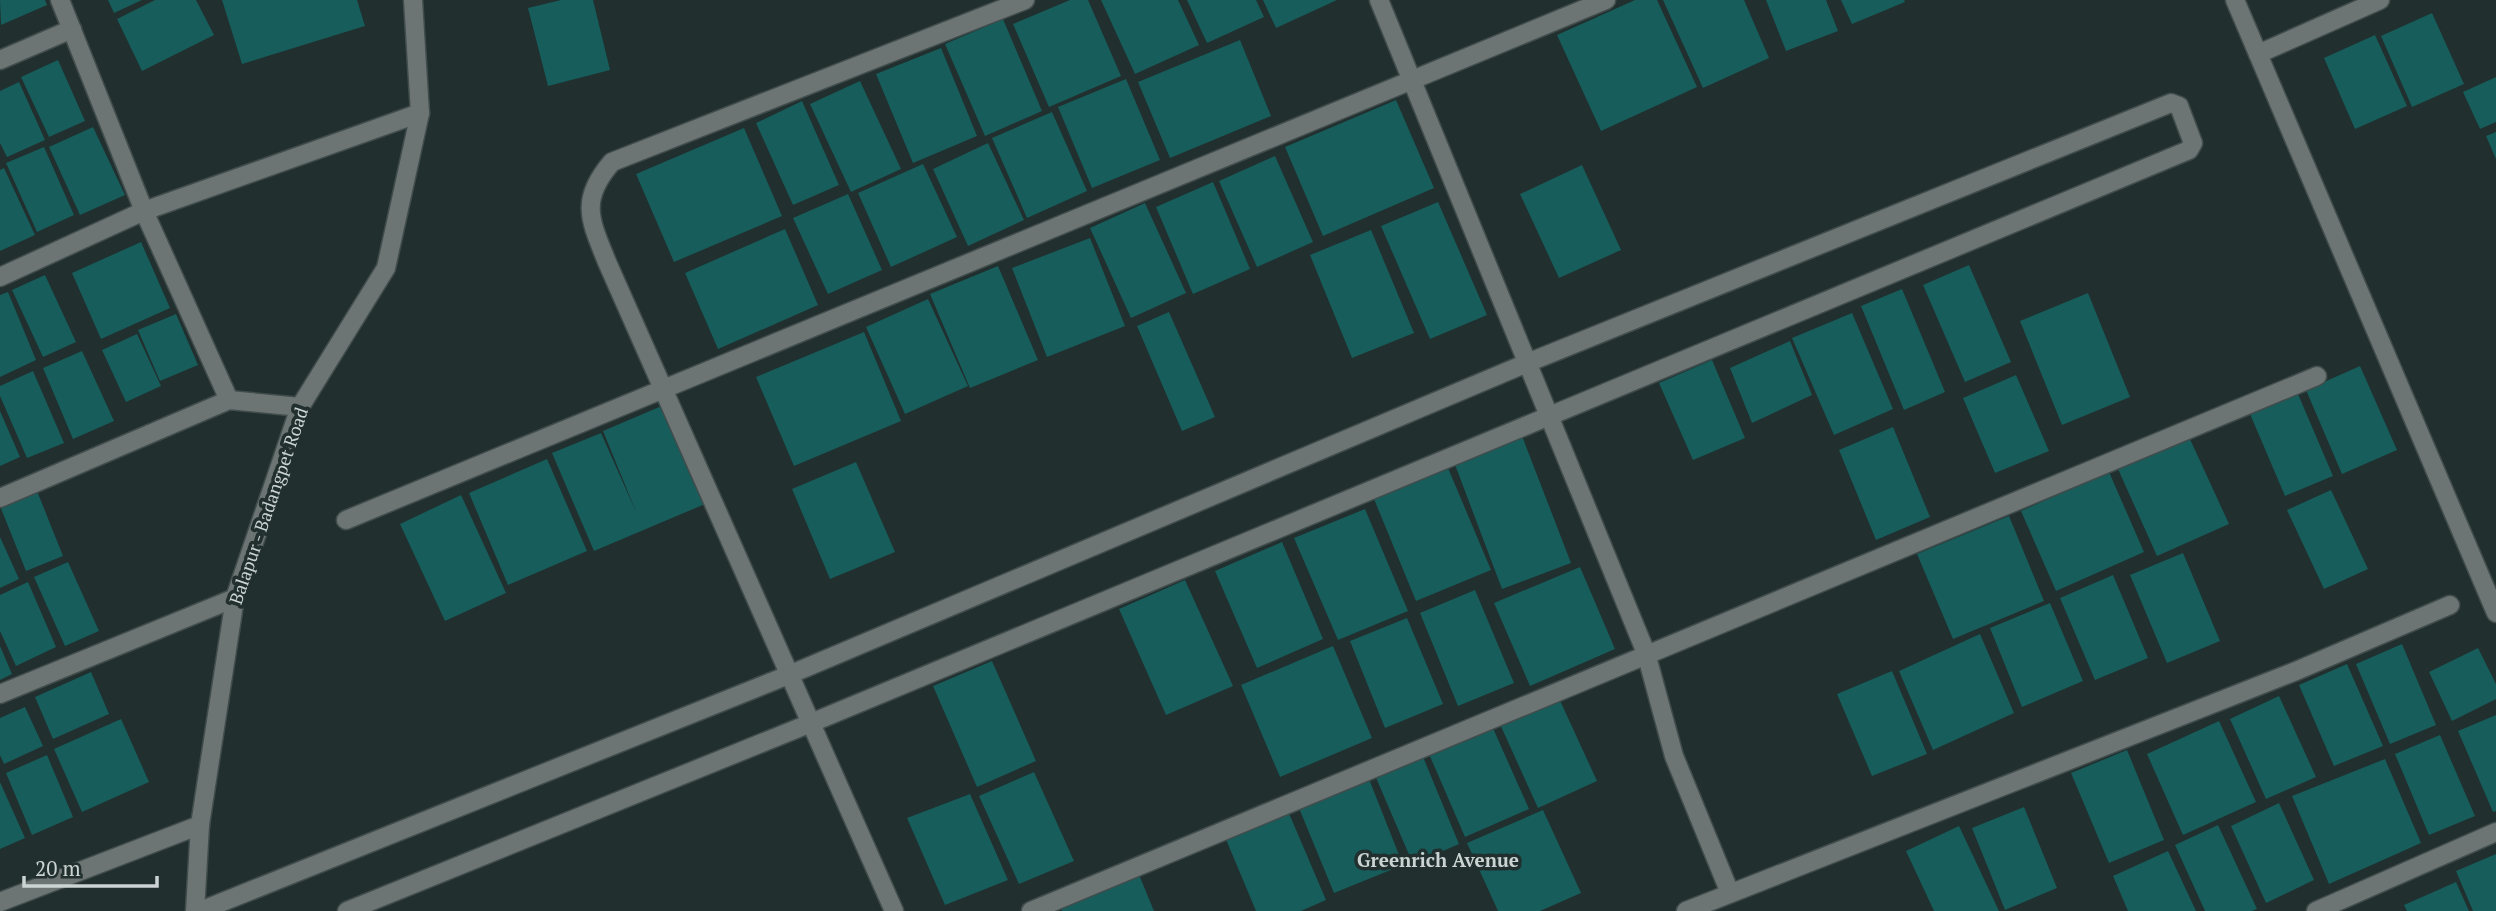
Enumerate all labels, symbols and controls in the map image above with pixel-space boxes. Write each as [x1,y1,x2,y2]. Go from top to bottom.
street label: Balapur - Badangpet Road [223,404,313,607]
scale bar [24,844,158,888]
district label: Greenrich Avenue [1357,847,1519,872]
text: 20 m [35,854,81,882]

